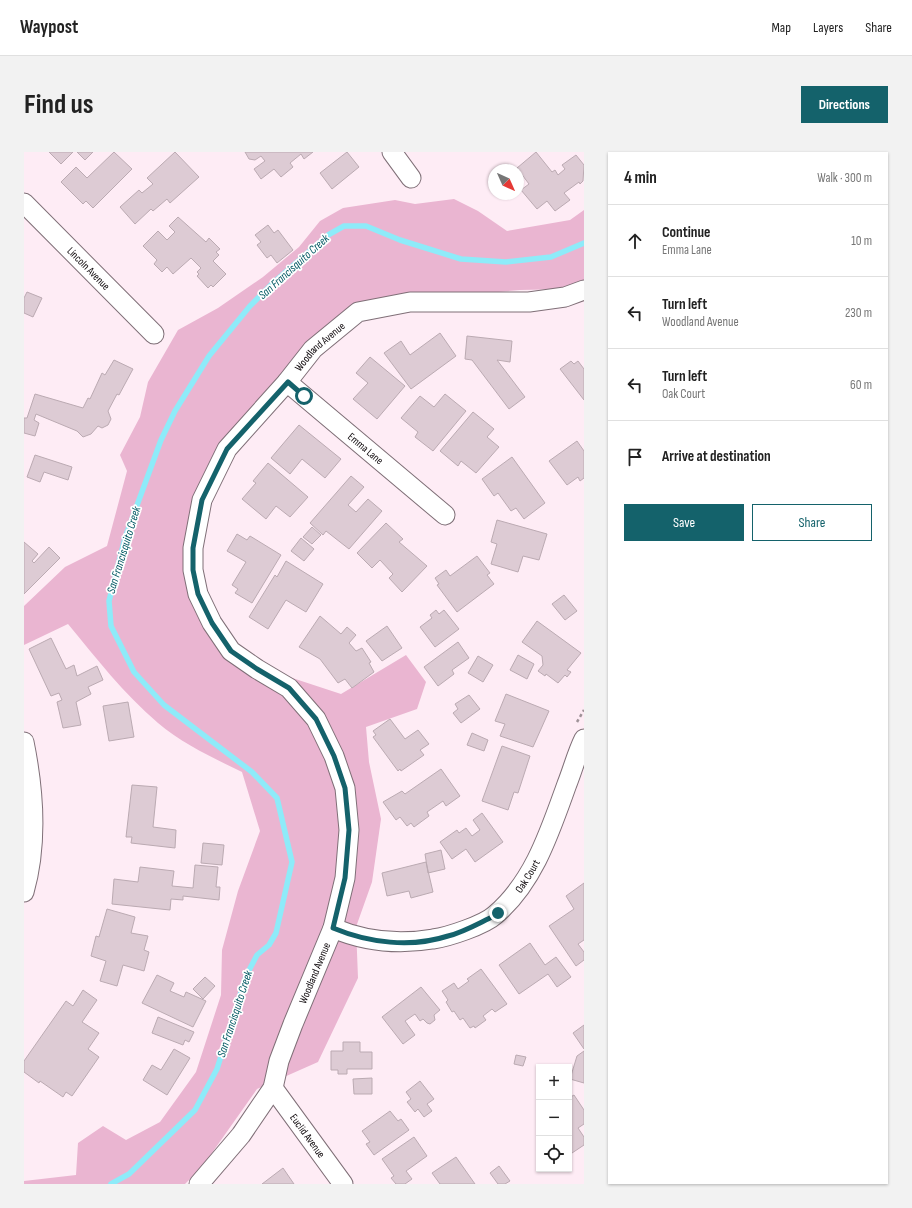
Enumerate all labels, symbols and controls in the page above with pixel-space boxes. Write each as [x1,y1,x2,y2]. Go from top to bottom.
text: Waypost [20,16,78,39]
text: Map [771,19,791,36]
text: Layers [813,19,843,36]
text: Share [865,19,892,36]
button: Directions [801,86,888,123]
text: Find us [24,88,93,121]
north arrow [488,164,524,200]
text: 4 min [624,168,657,188]
text: Walk · 300 m [817,170,872,186]
text: Continue [662,223,711,242]
icon: ahead [624,230,646,252]
water label: San Francisquito Creek [255,231,333,303]
text: 10 m [851,233,872,249]
text: Emma Lane [662,242,712,258]
street label: Lincoln Avenue [65,244,113,292]
text: Turn left [662,295,707,314]
icon: left [624,302,646,324]
text: 230 m [845,305,872,321]
text: Woodland Avenue [662,314,739,330]
street label: Woodland Avenue [292,319,347,373]
text: Turn left [662,367,707,386]
icon: left [624,374,646,396]
text: 60 m [850,377,872,393]
text: Oak Court [662,386,705,402]
route start [295,387,313,405]
street label: Emma Lane [345,430,386,467]
icon: arrive [624,446,646,468]
text: Arrive at destination [662,447,771,466]
water label: San Francisquito Creek [104,504,145,595]
button: Save [624,504,744,541]
button: Share [752,504,872,541]
street label: Oak Court [512,857,543,895]
route end [489,904,507,922]
street label: Woodland Avenue [296,940,333,1005]
water label: San Francisquito Creek [214,968,256,1059]
map controls [536,1064,572,1172]
button: + [536,1064,572,1100]
button: − [536,1100,572,1136]
street label: Euclid Avenue [287,1111,328,1160]
button: locate [536,1136,572,1172]

